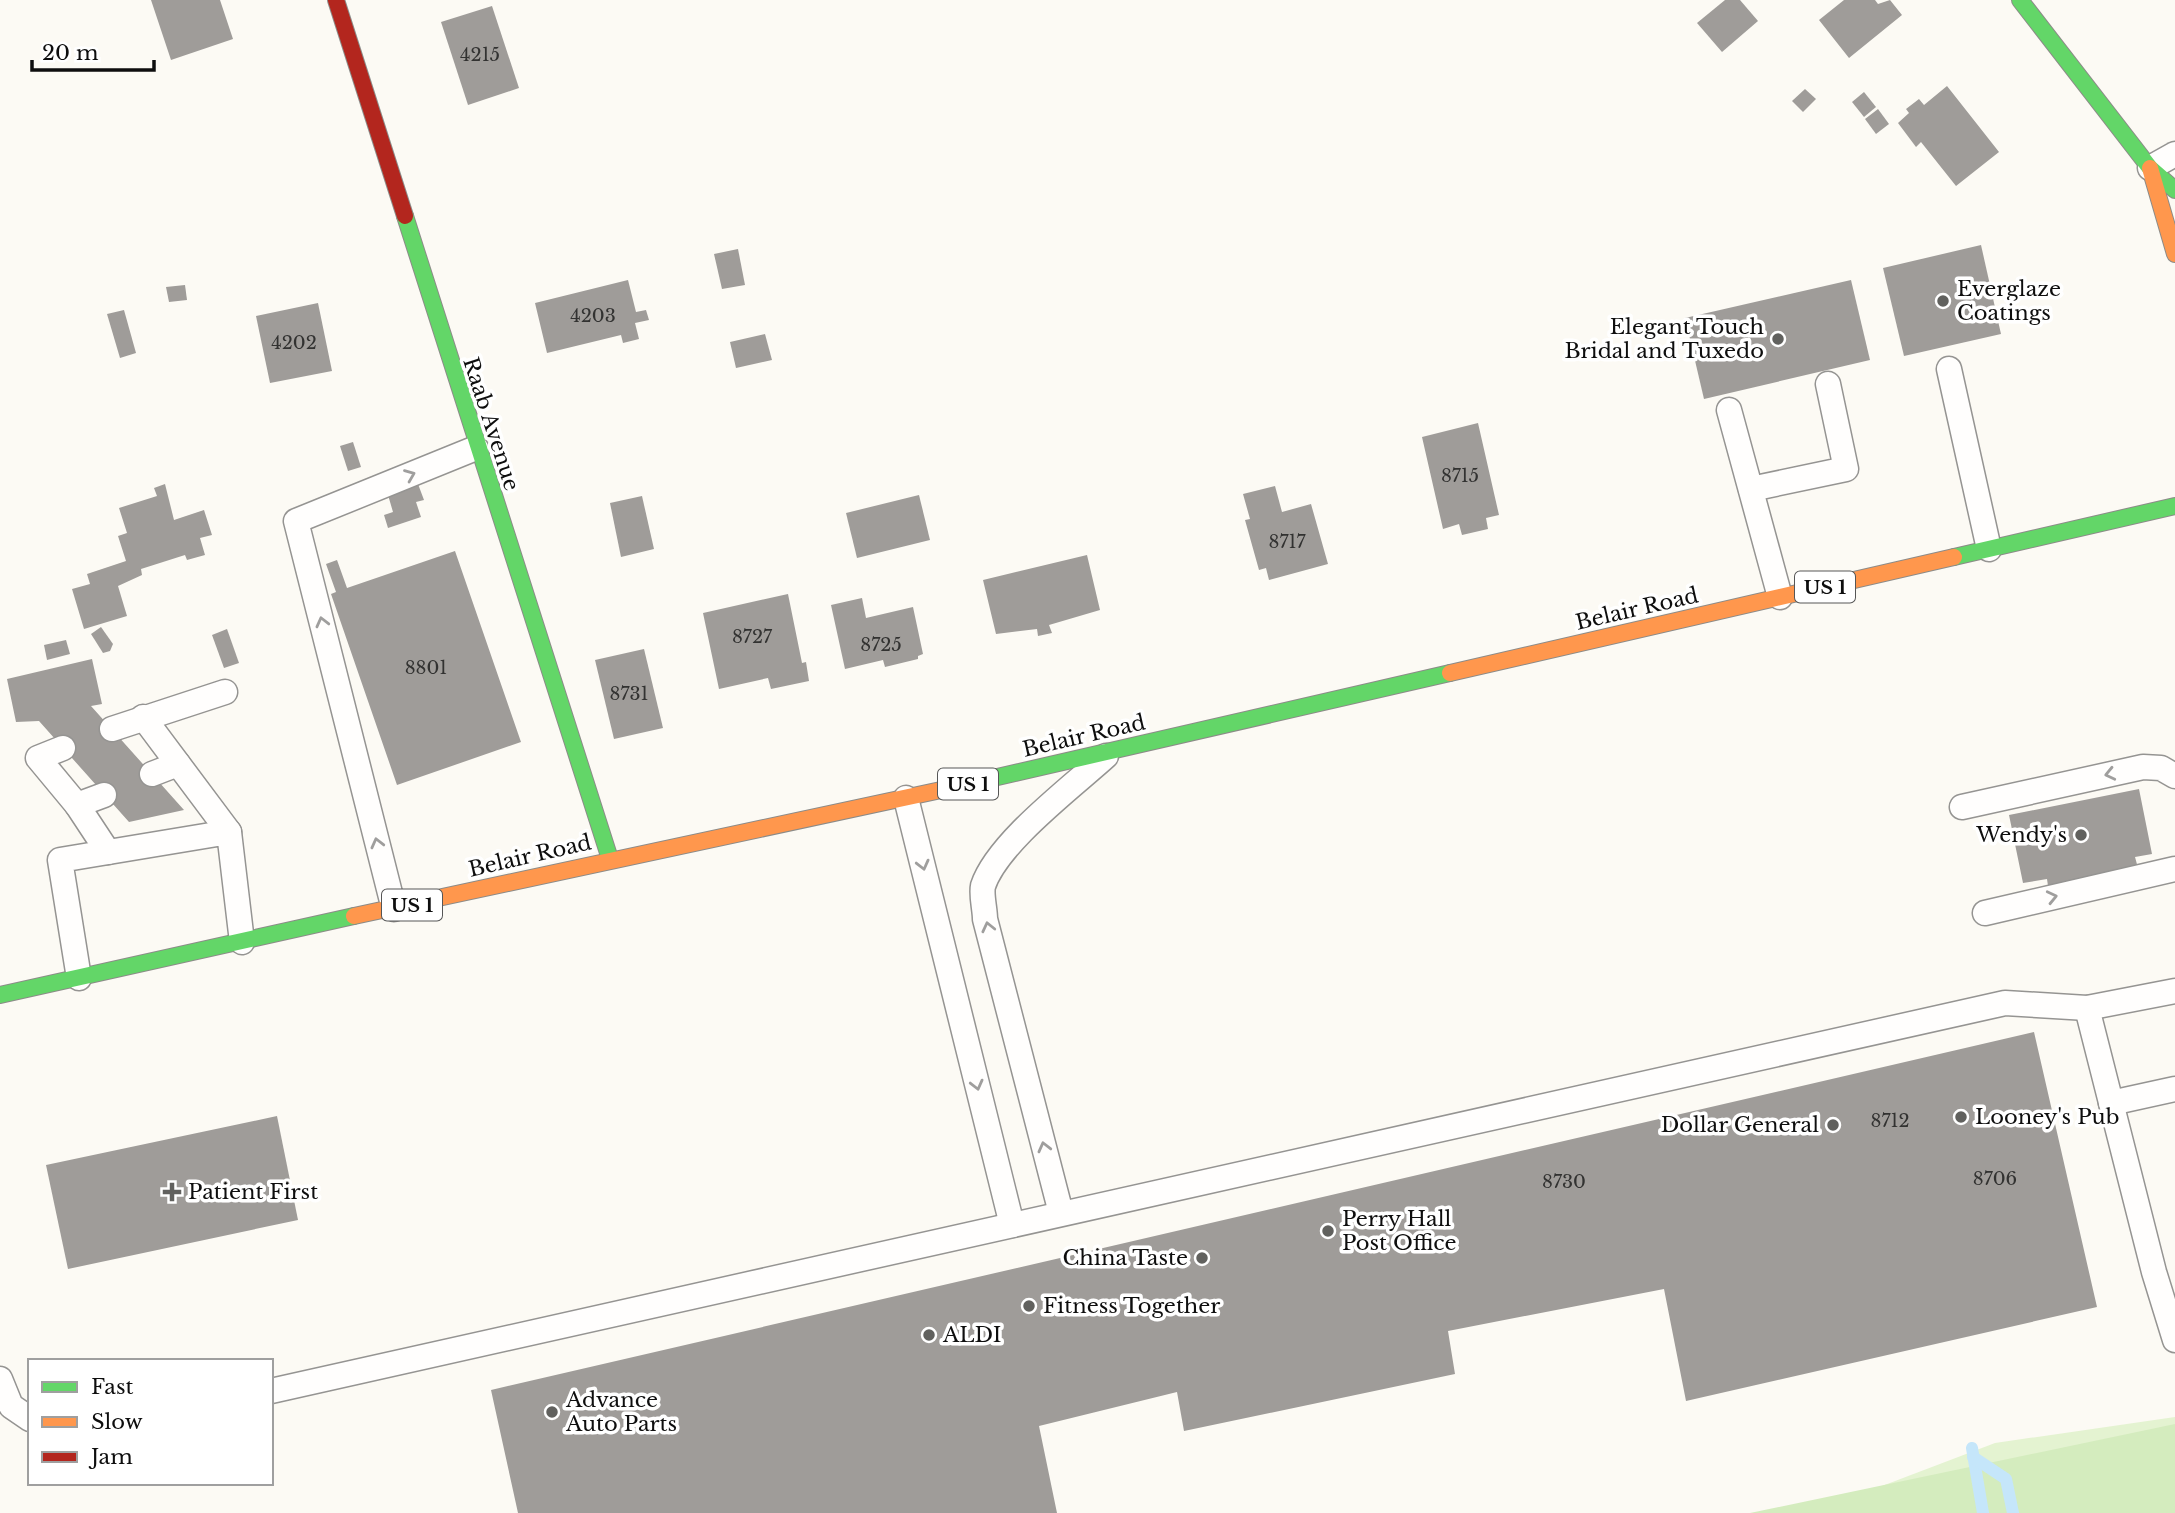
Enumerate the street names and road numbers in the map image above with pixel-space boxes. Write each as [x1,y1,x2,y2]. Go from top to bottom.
street label: Raab Avenue [457,354,525,494]
road number: US 1 [1795,572,1855,602]
street label: Belair Road [1573,582,1701,636]
street label: Belair Road [1020,709,1148,763]
road number: US 1 [938,768,998,800]
street label: Belair Road [466,829,594,883]
road number: US 1 [382,890,442,920]

